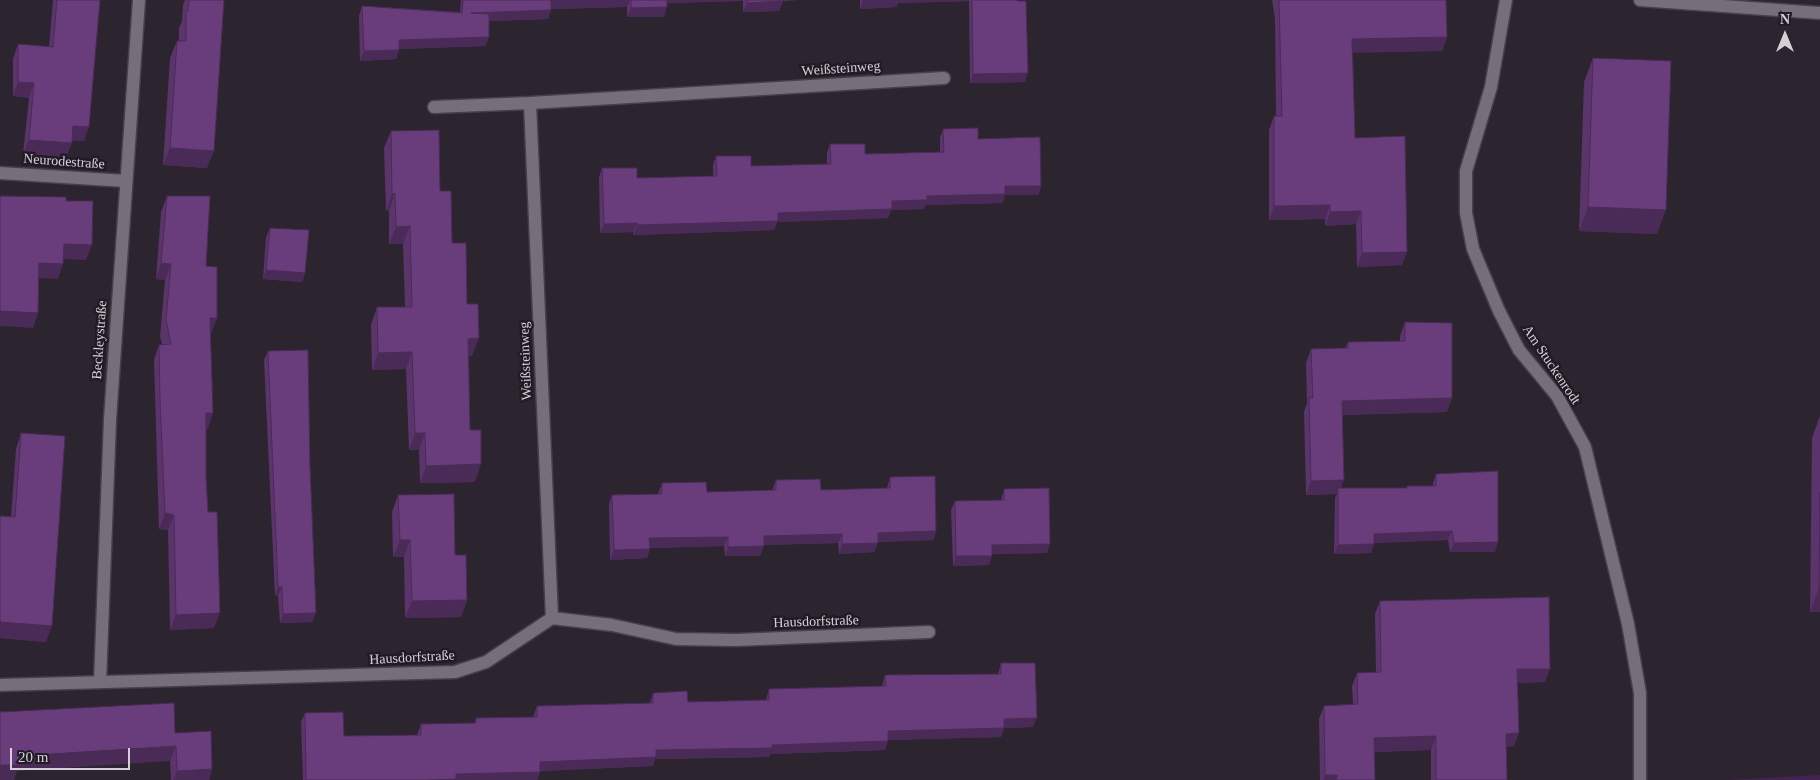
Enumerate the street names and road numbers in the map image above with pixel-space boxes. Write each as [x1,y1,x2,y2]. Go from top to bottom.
street label: Weißsteinweg [801,58,881,80]
street label: Neurodestraße [23,151,105,173]
street label: Beckleystraße [89,300,111,380]
street label: Weißsteinweg [516,321,536,401]
street label: Am Stuckenrodt [1518,322,1584,408]
street label: Hausdorfstraße [773,612,859,632]
street label: Hausdorfstraße [369,647,455,669]

